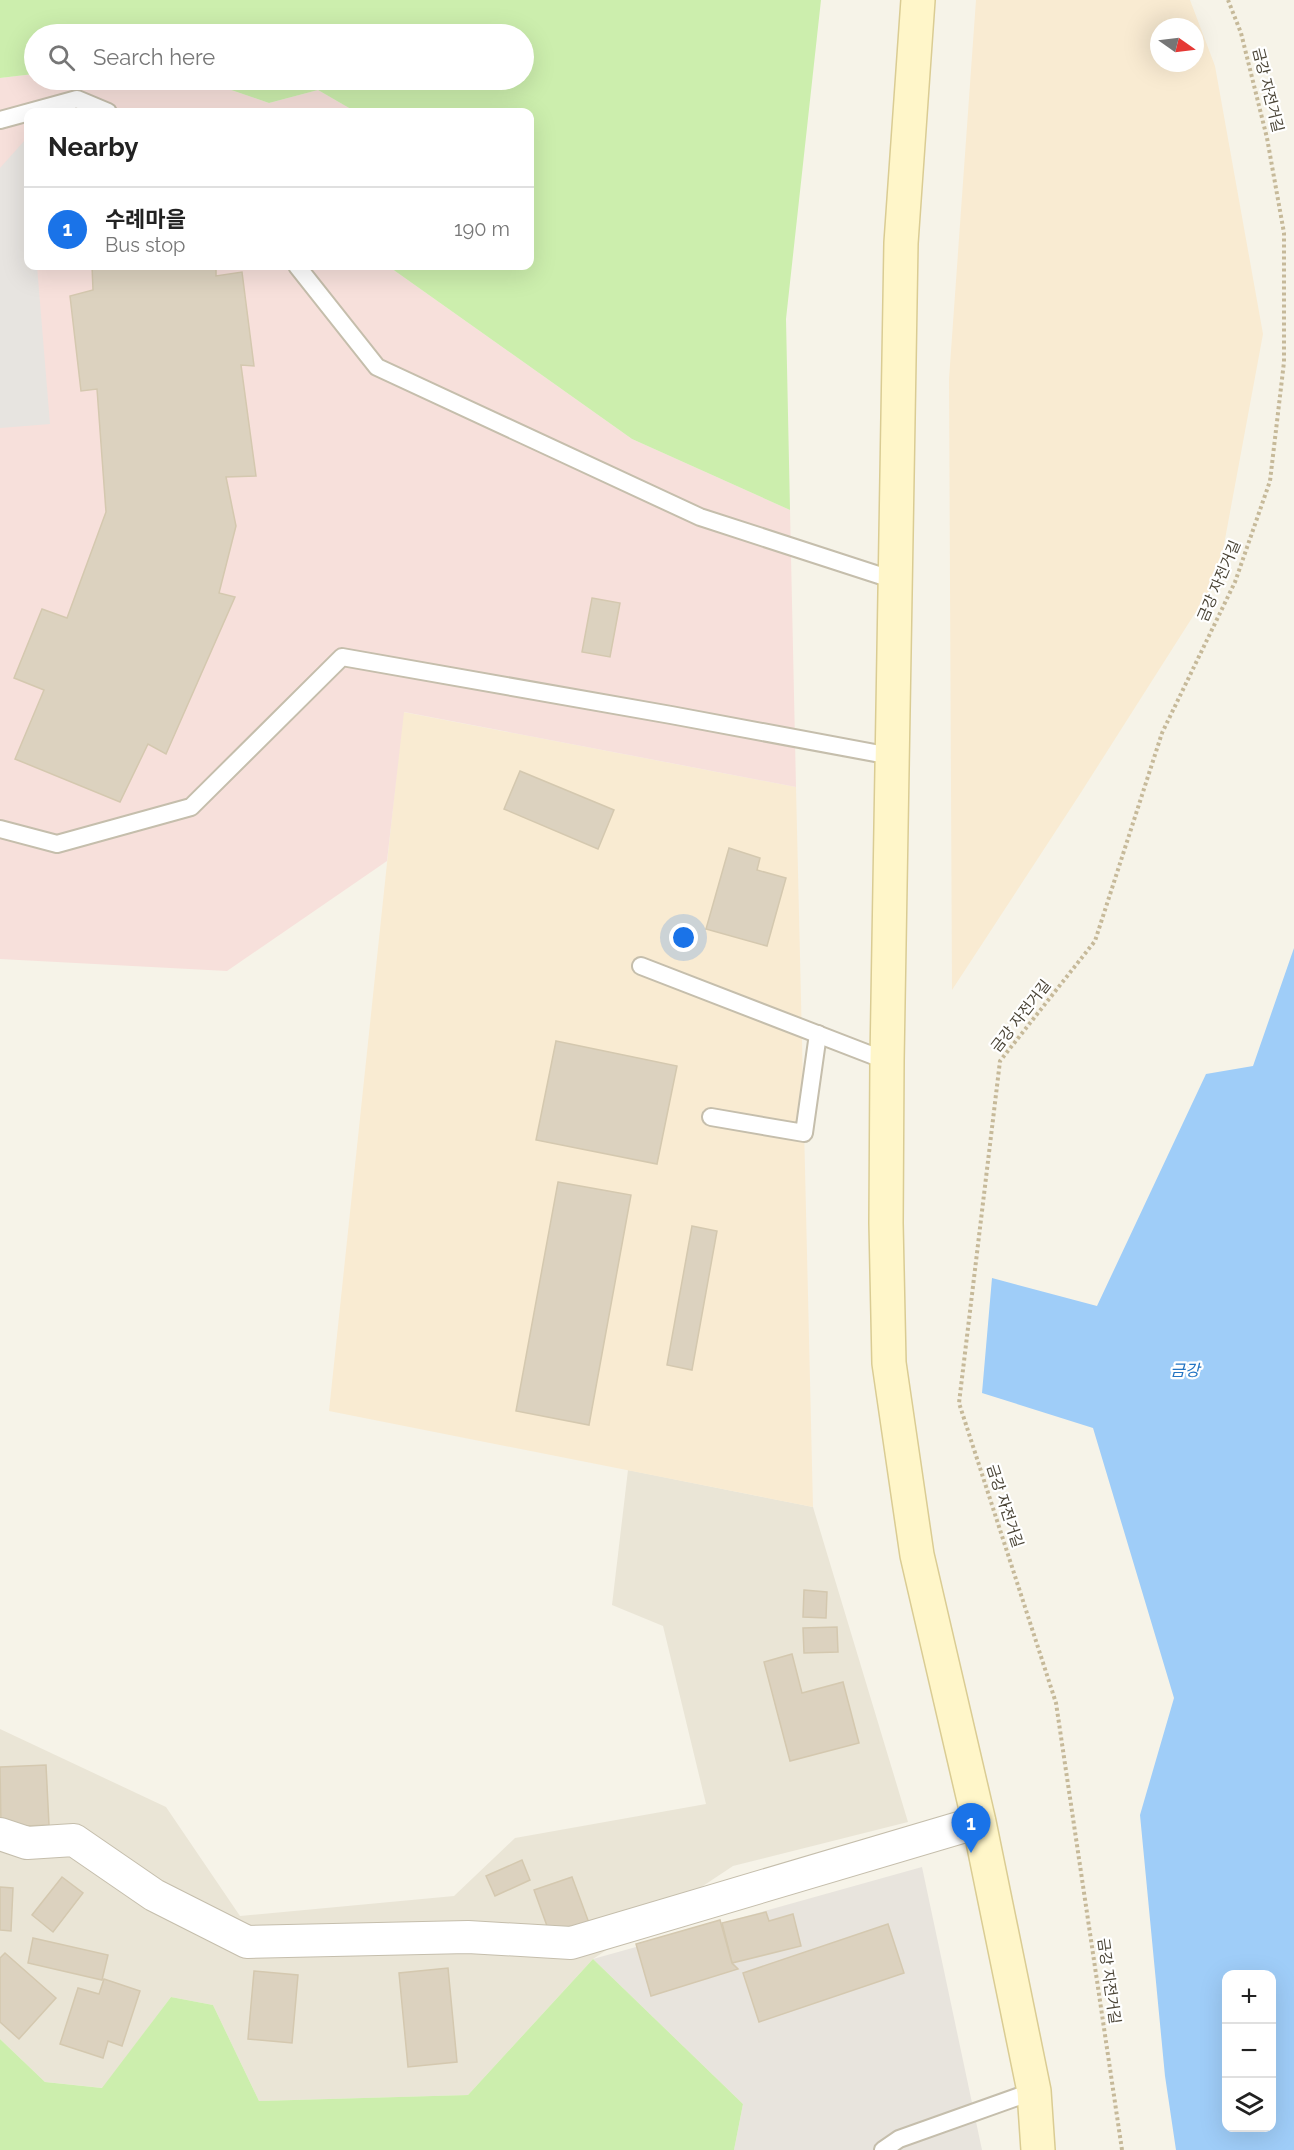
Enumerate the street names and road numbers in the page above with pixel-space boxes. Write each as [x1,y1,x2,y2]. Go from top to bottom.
street label: 금강 자전거길 [1249,46,1287,134]
street label: 금강 자전거길 [1194,538,1244,624]
street label: 금강 자전거길 [987,976,1055,1056]
street label: 금강 자전거길 [983,1462,1027,1550]
street label: 금강 자전거길 [1094,1937,1124,2025]

